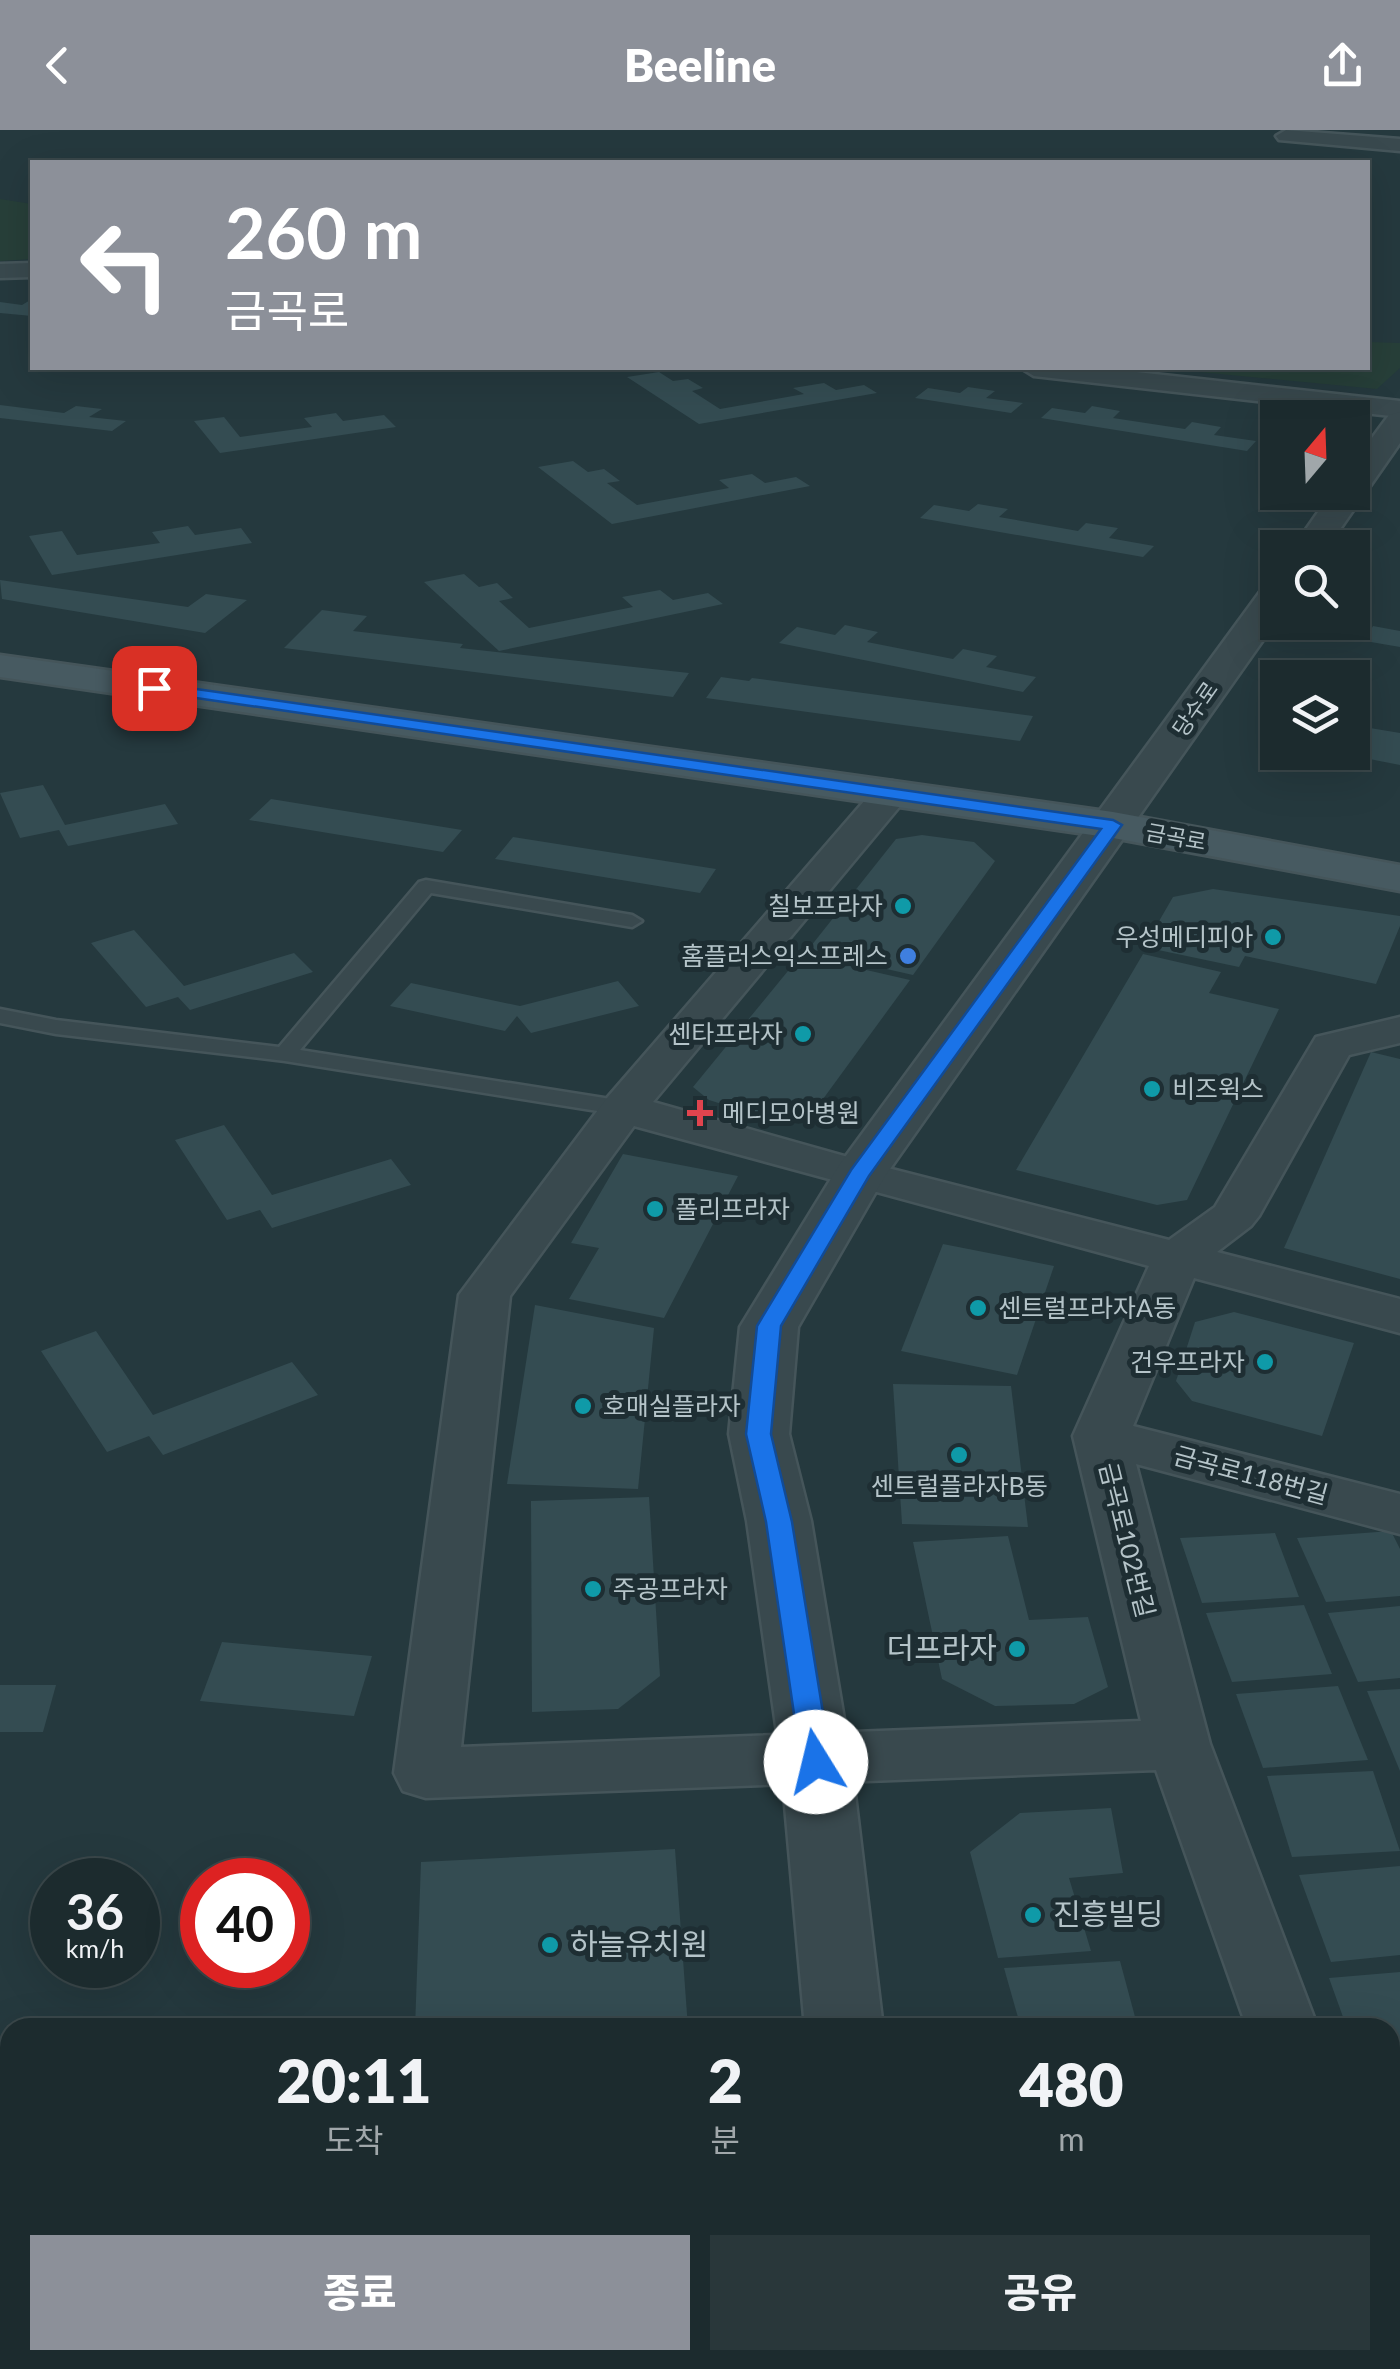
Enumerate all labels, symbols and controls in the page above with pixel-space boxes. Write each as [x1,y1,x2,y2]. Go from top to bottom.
icon: back [30,38,85,93]
text: Beeline [624,38,776,92]
icon: share [1315,38,1370,93]
text: 260 m [225,190,422,274]
icon: left [60,200,190,330]
text: 금곡로 [225,283,349,337]
north arrow [1260,400,1370,510]
map controls [1260,400,1370,770]
button: search [1260,530,1370,640]
pin [112,646,197,731]
button: layers [1260,660,1370,770]
icon: arrive [127,661,182,716]
street label: 당수로 [1166,676,1223,741]
street label: 금곡로 [1144,818,1208,855]
place label: 칠보프라자 [768,890,883,920]
marker: 칠보프라자 [892,895,914,917]
place label: 우성메디피아 [1115,921,1253,951]
marker: 우성메디피아 [1262,926,1284,948]
place label: 홈플러스익스프레스 [681,940,888,970]
marker: 홈플러스익스프레스 [897,945,919,967]
place label: 센타프라자 [668,1018,783,1048]
marker: 센타프라자 [792,1023,814,1045]
place label: 비즈윅스 [1172,1073,1264,1103]
marker: 비즈윅스 [1141,1078,1163,1100]
place label: 메디모아병원 [722,1097,860,1127]
marker: 메디모아병원 [687,1100,713,1126]
place label: 폴리프라자 [675,1193,790,1223]
marker: 폴리프라자 [644,1198,666,1220]
place label: 센트럴프라자A동 [998,1292,1176,1322]
marker: 센트럴프라자A동 [967,1297,989,1319]
place label: 건우프라자 [1130,1346,1245,1376]
marker: 건우프라자 [1254,1351,1276,1373]
place label: 호매실플라자 [603,1390,741,1420]
marker: 호매실플라자 [572,1395,594,1417]
street label: 금곡로118번길 [1171,1439,1332,1509]
marker: 센트럴플라자B동 [948,1444,970,1466]
street label: 금곡로102번길 [1094,1459,1162,1620]
place label: 센트럴플라자B동 [870,1470,1048,1500]
place label: 주공프라자 [613,1573,728,1603]
marker: 주공프라자 [582,1578,604,1600]
place label: 더프라자 [887,1629,997,1665]
marker: 더프라자 [1006,1638,1028,1660]
position arrow [764,1710,868,1814]
speed limit sign: 40 [180,1858,310,1988]
text: 36 [66,1881,124,1941]
place label: 진흥빌딩 [1053,1895,1163,1931]
marker: 진흥빌딩 [1022,1904,1044,1926]
place label: 하늘유치원 [570,1925,708,1961]
text: km/h [66,1933,124,1963]
marker: 하늘유치원 [539,1934,561,1956]
text: 20:11 [276,2044,432,2116]
text: 2 [708,2044,743,2116]
text: 480 [1019,2048,1124,2120]
text: m [1058,2119,1085,2158]
text: 도착 [325,2120,383,2159]
text: 분 [711,2120,740,2159]
button: 종료 [30,2235,690,2350]
button: 공유 [710,2235,1370,2350]

